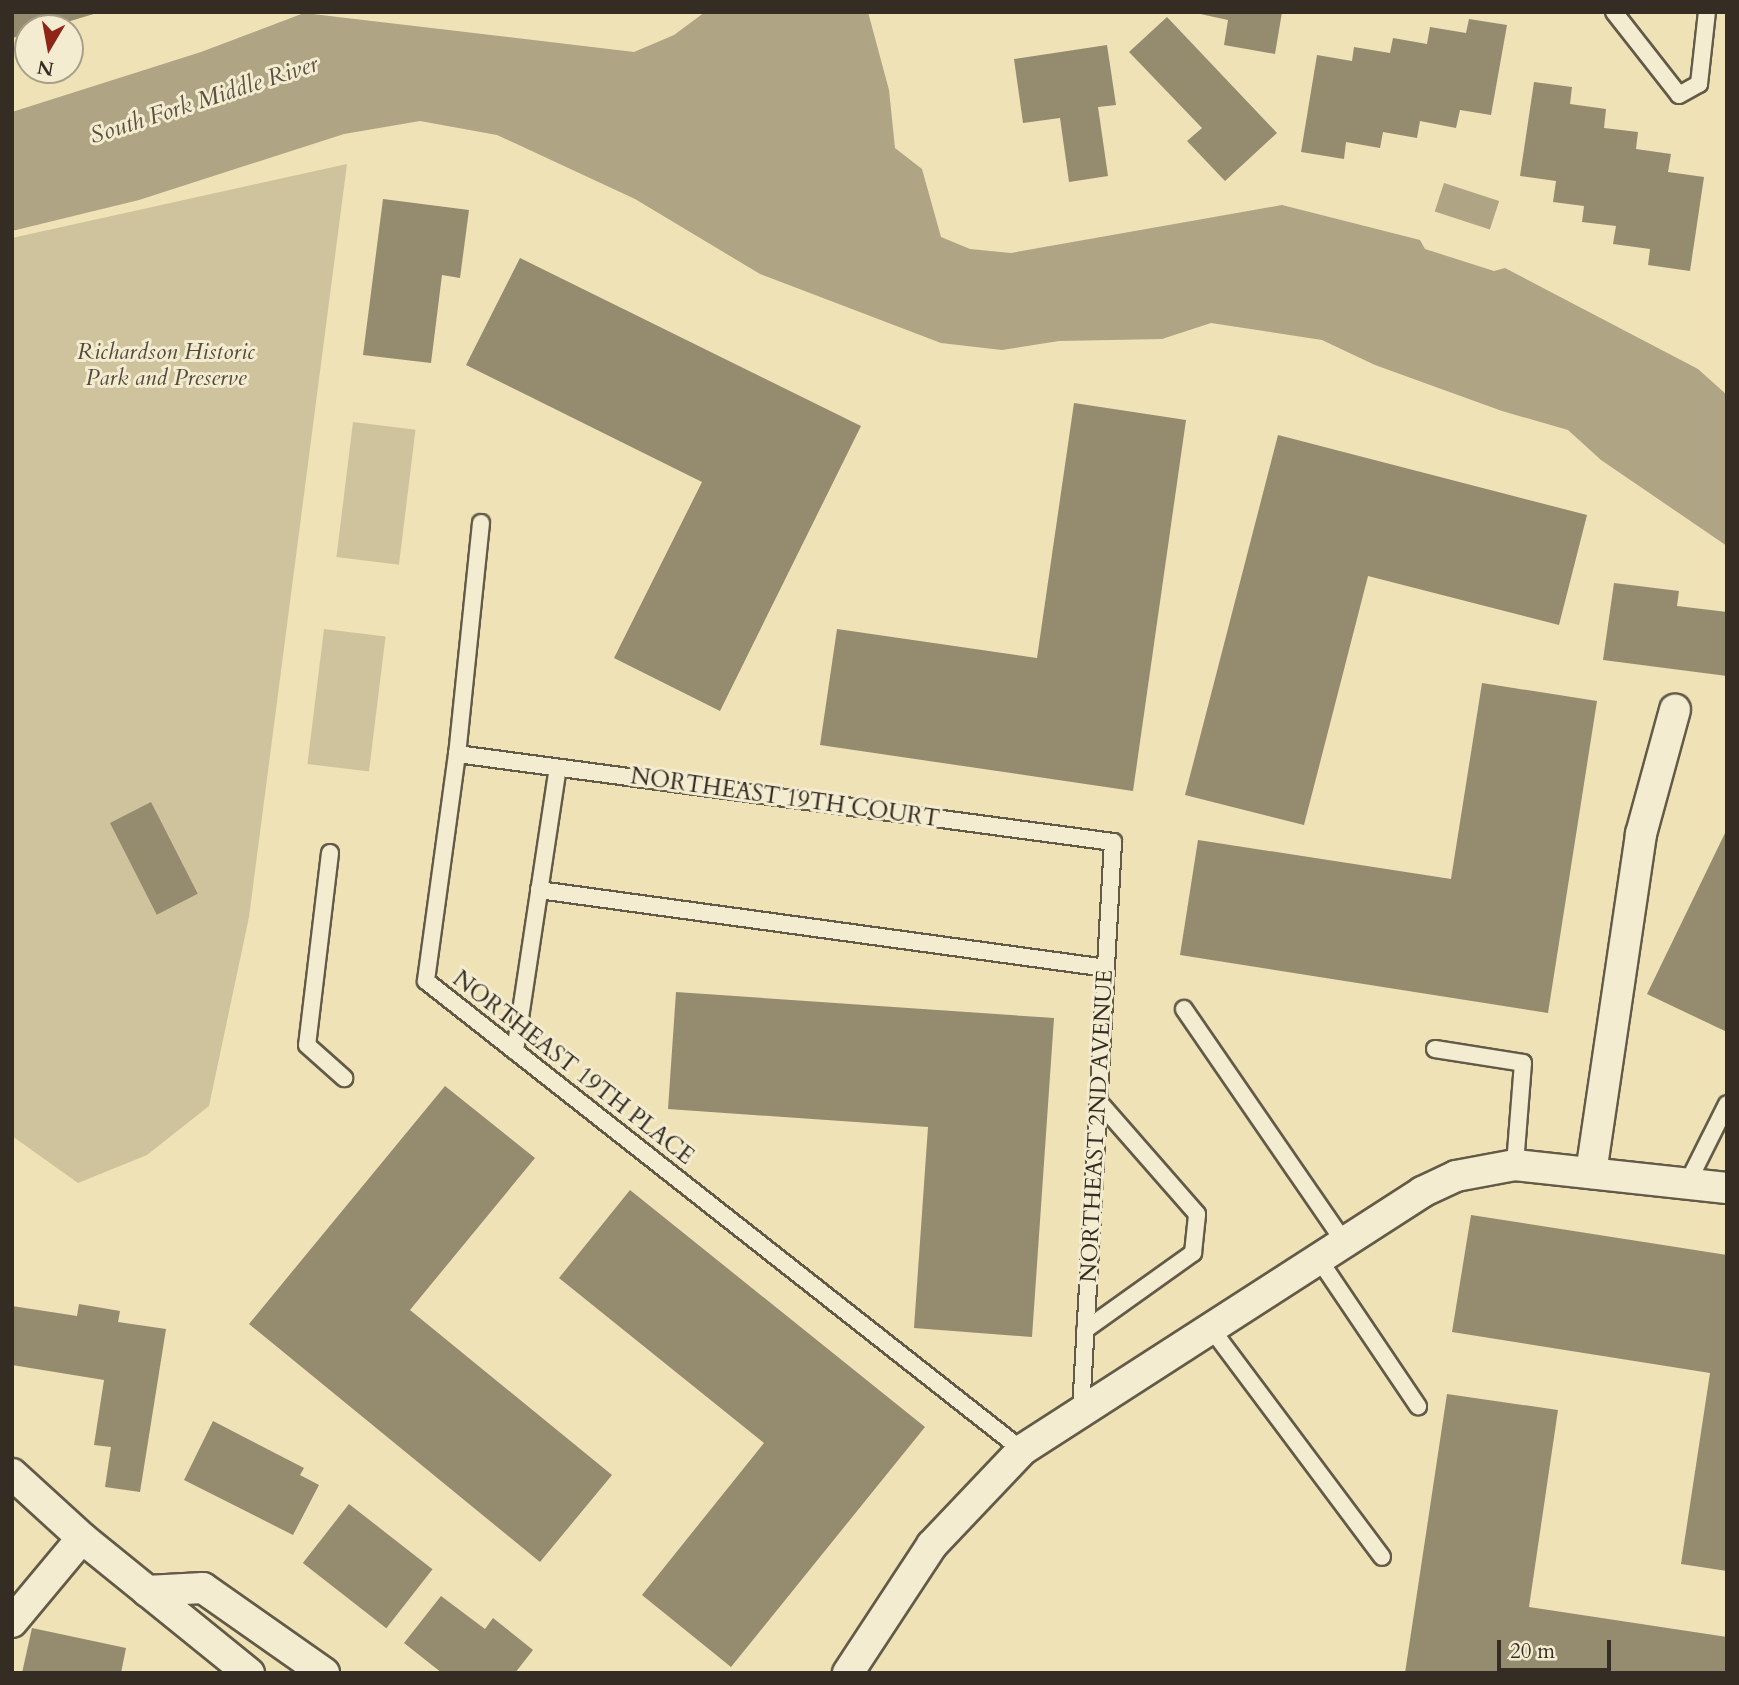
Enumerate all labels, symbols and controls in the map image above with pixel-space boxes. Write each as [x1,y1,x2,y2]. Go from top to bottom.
north arrow [14,14,84,84]
water label: South Fork Middle River [86,50,322,150]
text: N [35,53,56,82]
park label: Richardson Historic Park and Preserve [77,338,255,392]
street label: NORTHEAST 19TH COURT [629,763,941,833]
street label: NORTHEAST 19TH PLACE [447,965,699,1171]
street label: NORTHEAST 2ND AVENUE [1075,969,1119,1283]
scale bar [1501,1626,1615,1670]
text: 20 m [1510,1637,1555,1666]

